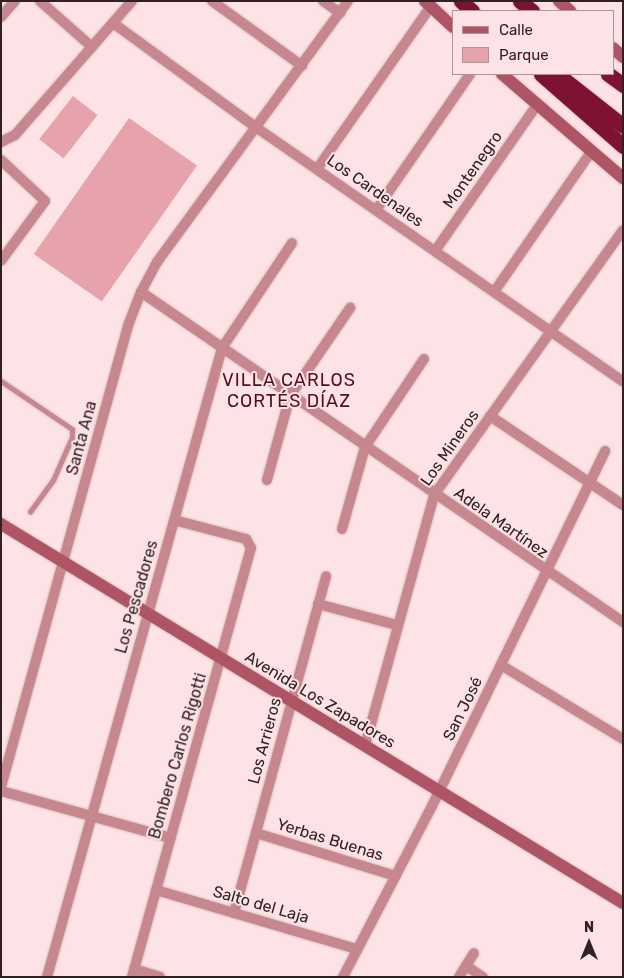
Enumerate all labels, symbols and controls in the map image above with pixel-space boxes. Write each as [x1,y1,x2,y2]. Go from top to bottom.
legend [452,10,614,75]
text: Calle [499,21,533,39]
text: Parque [499,46,549,64]
street label: Montenegro [439,128,507,212]
street label: Los Cardenales [323,151,427,231]
district label: VILLA CARLOS CORTÉS DÍAZ [220,370,358,412]
street label: Santa Ana [63,399,101,477]
street label: Los Mineros [417,406,483,490]
street label: Adela Martínez [450,484,552,562]
street label: Los Pescadores [112,538,162,656]
street label: Avenida Los Zapadores [241,647,399,753]
street label: Bombero Carlos Rigotti [145,671,211,841]
street label: San José [439,674,487,744]
street label: Los Arrieros [244,695,286,787]
street label: Yerbas Buenas [274,815,386,865]
street label: Salto del Laja [211,882,311,928]
north arrow [564,918,614,968]
text: N [584,919,594,936]

